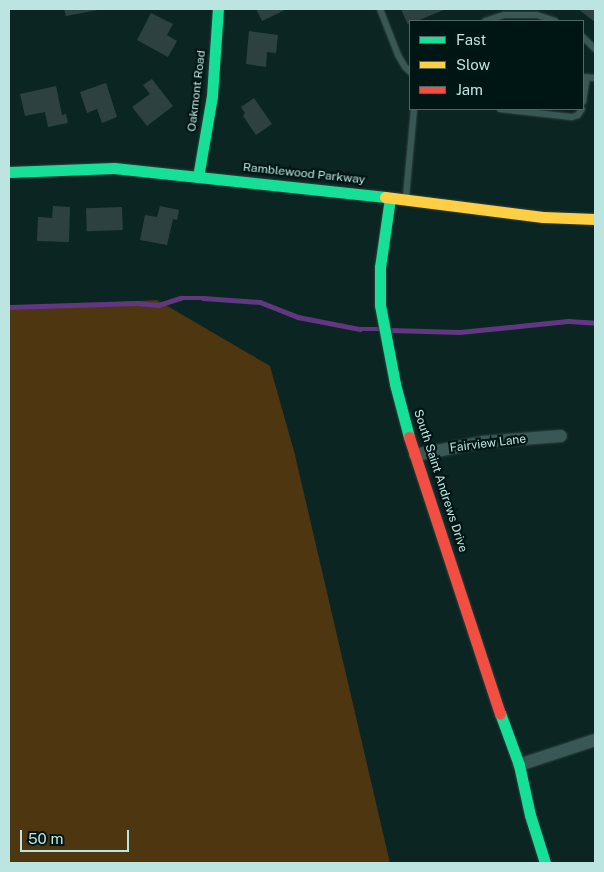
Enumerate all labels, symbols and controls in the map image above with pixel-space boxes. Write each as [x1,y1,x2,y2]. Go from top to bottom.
legend [409,20,584,110]
text: Fast [456,31,486,48]
street label: Oakmont Road [185,49,209,133]
text: Slow [456,56,490,73]
text: Jam [456,81,483,98]
street label: Ramblewood Parkway [242,160,366,188]
street label: South Saint Andrews Drive [410,408,470,554]
street label: Fairview Lane [449,432,527,456]
scale bar [22,820,131,852]
text: 50 m [28,830,63,847]

